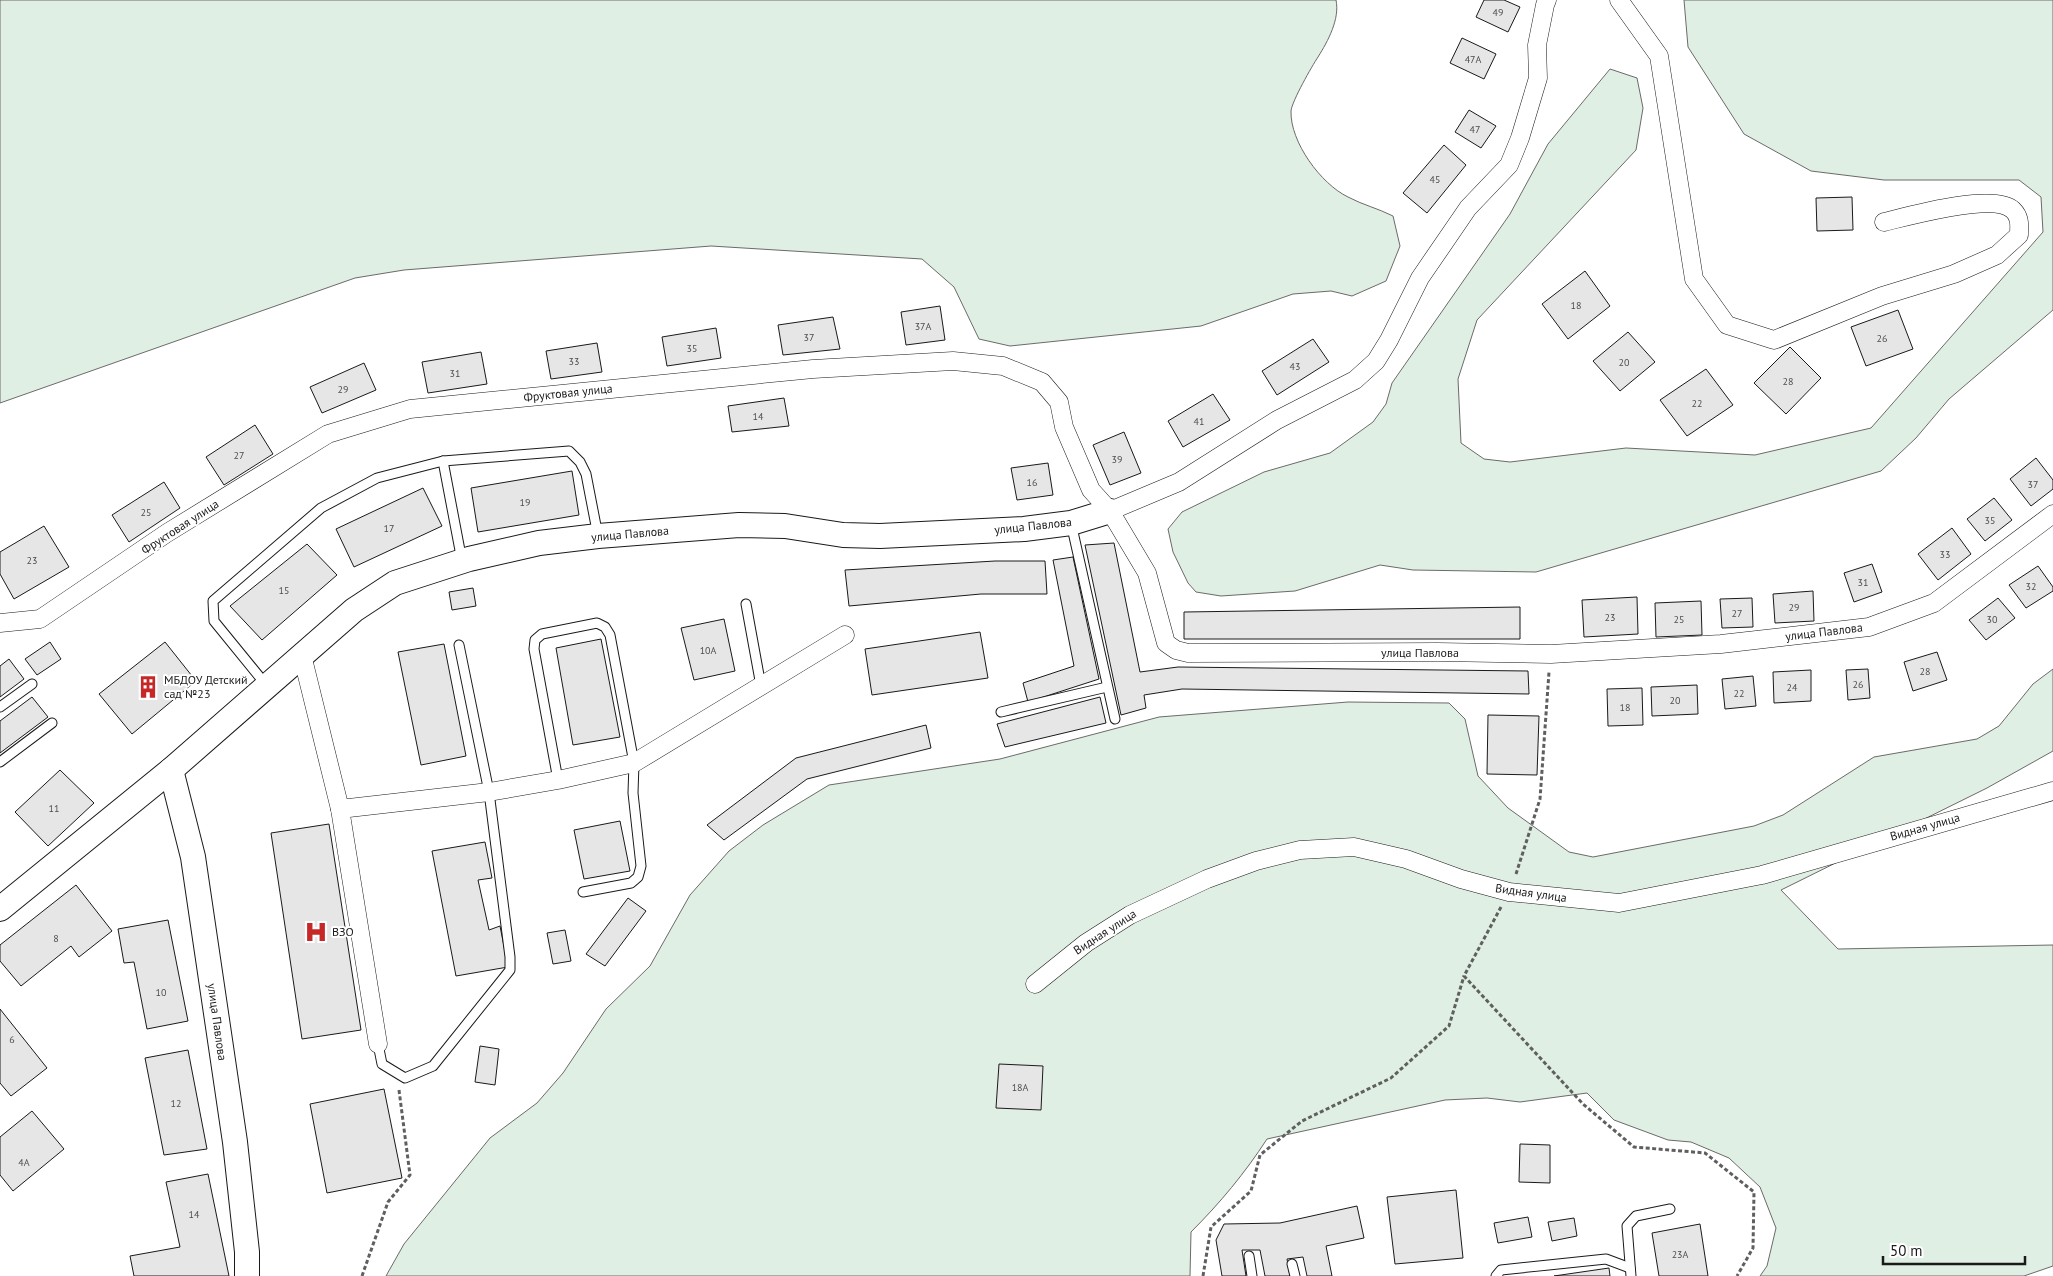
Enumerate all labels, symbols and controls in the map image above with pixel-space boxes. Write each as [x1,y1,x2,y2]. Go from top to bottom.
house number: 49 [1493,6,1503,19]
house number: 47А [1465,53,1482,66]
house number: 47 [1470,123,1480,136]
house number: 45 [1430,173,1440,186]
house number: 18 [1571,299,1581,312]
house number: 37А [915,320,932,333]
house number: 37 [804,331,814,344]
house number: 26 [1877,332,1887,345]
house number: 35 [687,342,697,355]
house number: 33 [569,355,579,368]
house number: 20 [1619,356,1630,369]
house number: 43 [1290,360,1300,373]
house number: 31 [450,367,460,380]
house number: 28 [1783,375,1793,388]
street label: Фруктовая улица [523,380,613,405]
house number: 29 [338,383,348,396]
house number: 22 [1692,397,1702,410]
house number: 14 [753,410,764,423]
house number: 41 [1194,415,1204,428]
house number: 27 [234,449,244,462]
house number: 39 [1112,453,1122,466]
house number: 16 [1027,476,1037,489]
house number: 37 [2028,478,2038,491]
street label: Фруктовая улица [138,496,221,557]
house number: 19 [520,496,530,509]
house number: 25 [141,506,151,519]
street label: улица Павлова [993,514,1073,537]
house number: 35 [1985,514,1995,527]
house number: 17 [384,522,394,535]
street label: улица Павлова [590,523,670,544]
house number: 33 [1940,548,1950,561]
house number: 23 [27,554,37,567]
house number: 31 [1858,576,1868,589]
house number: 32 [2026,580,2036,593]
house number: 15 [279,584,289,597]
house number: 29 [1789,601,1799,614]
house number: 27 [1732,607,1742,620]
house number: 23 [1605,611,1615,624]
house number: 25 [1674,613,1684,626]
house number: 30 [1987,613,1998,626]
street label: улица Павлова [1784,619,1864,644]
house number: 10А [700,644,717,657]
street label: улица Павлова [1381,645,1459,660]
house number: 28 [1920,665,1930,678]
place label: МБДОУ Детский сад №23 [164,672,248,701]
building icon: МБДОУ Детский сад №23 [135,674,161,700]
house number: 26 [1853,678,1863,691]
house number: 24 [1787,681,1798,694]
house number: 22 [1734,687,1744,700]
house number: 20 [1670,694,1681,707]
house number: 18 [1620,701,1630,714]
house number: 11 [49,802,59,815]
street label: Видная улица [1888,809,1962,844]
street label: Видная улица [1494,880,1568,905]
street label: Видная улица [1070,906,1139,957]
hospital icon: ВЗО [303,919,329,945]
place label: ВЗО [332,924,354,939]
house number: 8 [53,932,59,945]
street label: улица Павлова [205,982,230,1062]
house number: 10 [156,986,167,999]
house number: 6 [9,1033,15,1046]
house number: 18А [1012,1081,1029,1094]
house number: 12 [171,1097,181,1110]
house number: 4А [18,1156,30,1169]
house number: 14 [189,1208,200,1221]
scale bar [1883,1234,2026,1266]
text: 50 m [1890,1241,1923,1260]
house number: 23А [1672,1248,1689,1261]

